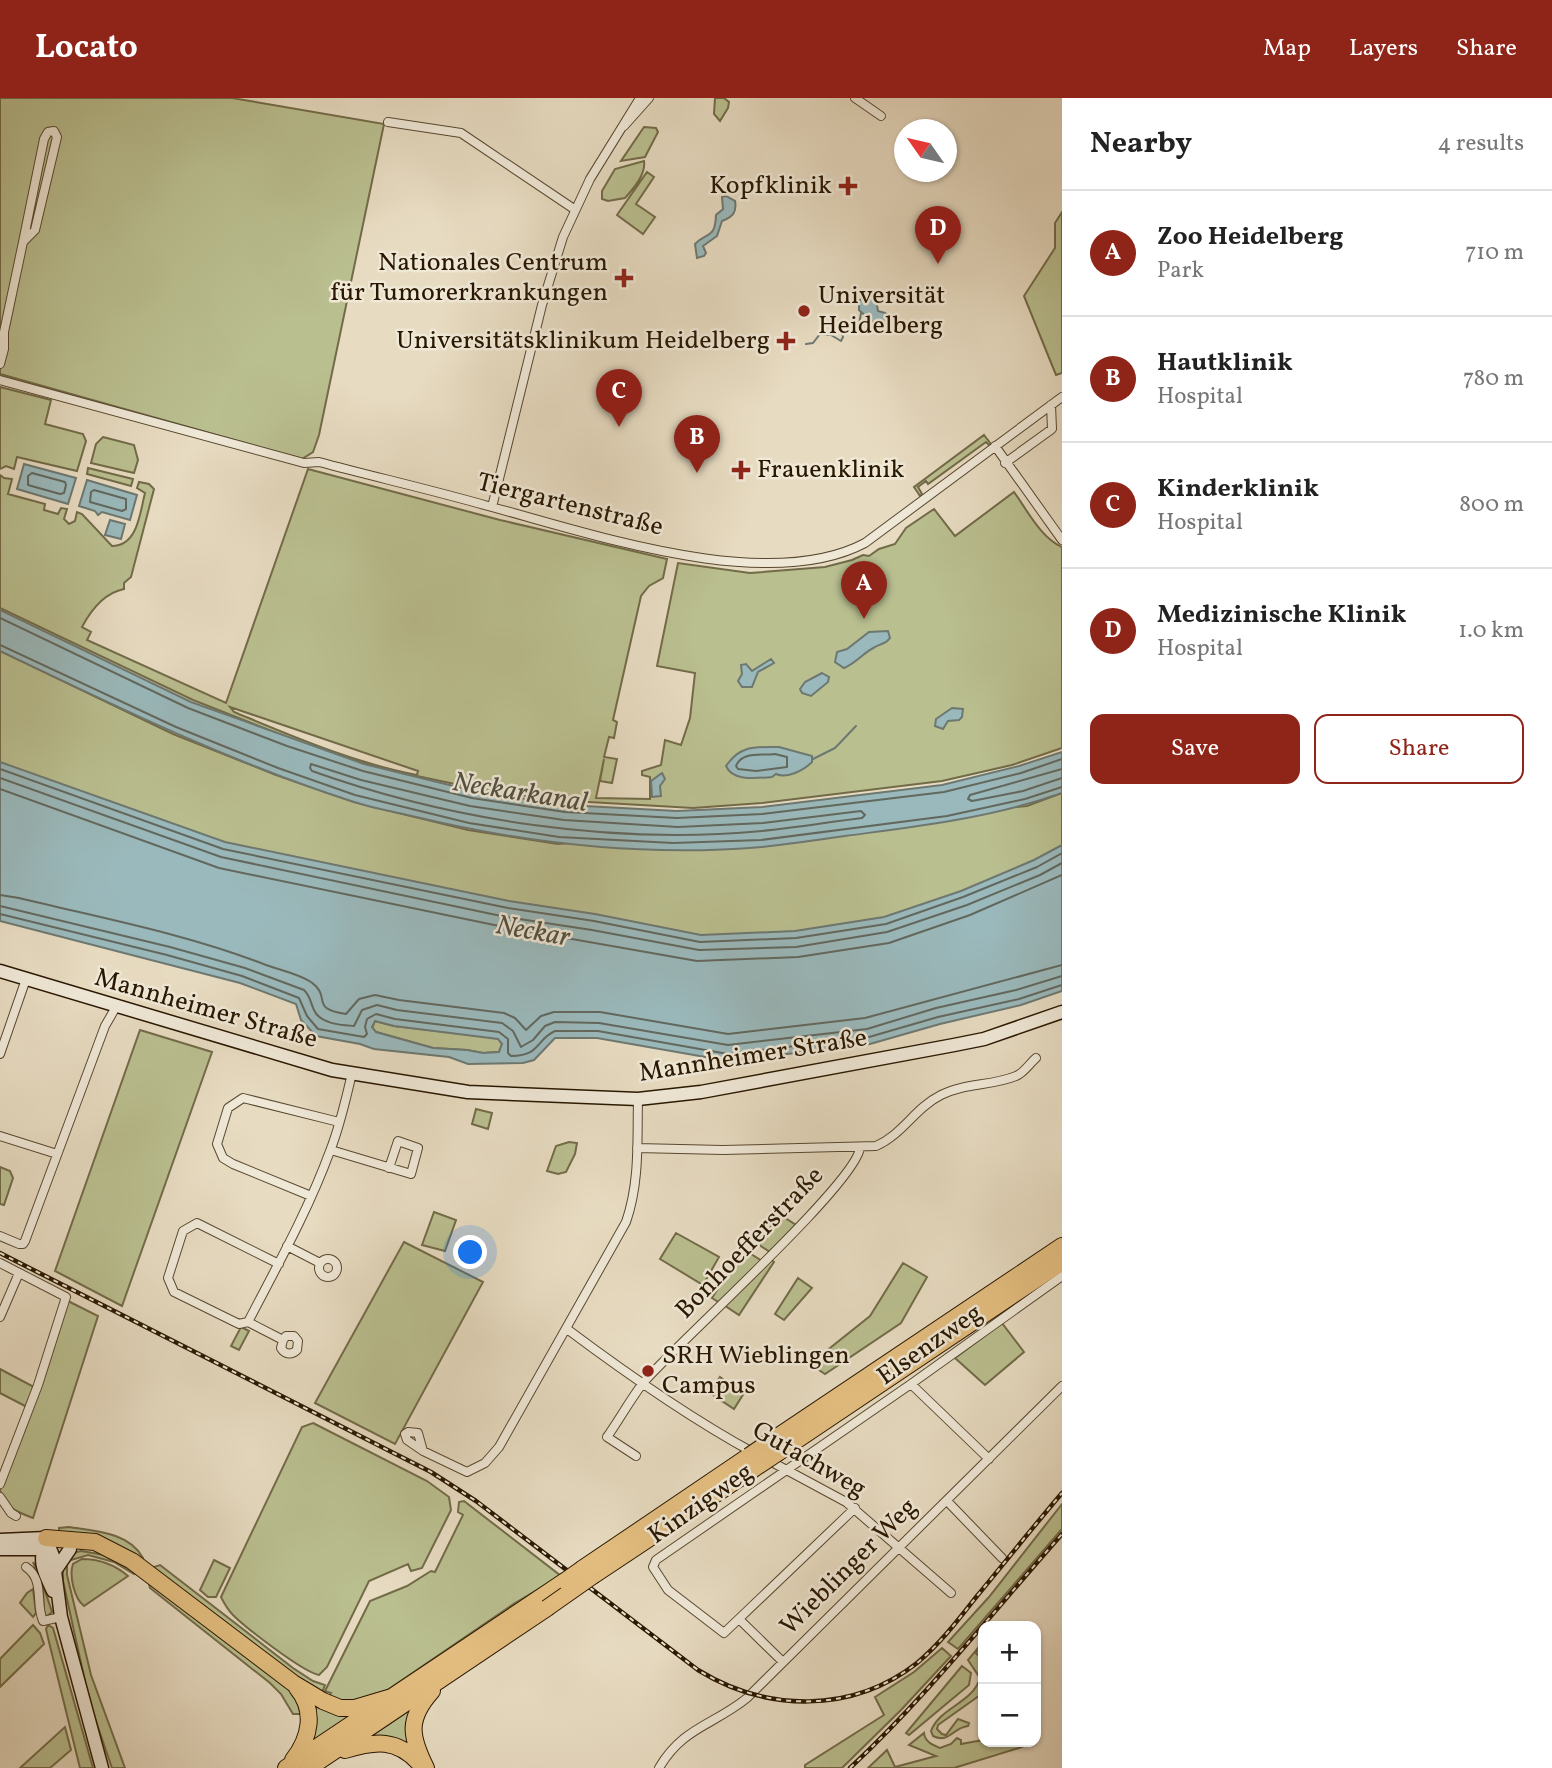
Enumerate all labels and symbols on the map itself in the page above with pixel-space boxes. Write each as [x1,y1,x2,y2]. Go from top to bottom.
north arrow [894,119,957,182]
place label: Kopfklinik [709,168,832,204]
marker: Kopfklinik [838,176,858,196]
pin: D [915,206,961,264]
place label: Nationales Centrum für Tumorerkrankungen [330,245,608,311]
marker: Nationales Centrum für Tumorerkrankungen [614,268,634,288]
place label: Universität Heidelberg [818,278,945,344]
marker: Universität Heidelberg [796,303,812,319]
place label: Universitätsklinikum Heidelberg [396,323,770,359]
marker: Universitätsklinikum Heidelberg [776,331,796,351]
pin: C [596,369,642,427]
pin: B [674,415,720,473]
place label: Frauenklinik [757,452,904,488]
marker: Frauenklinik [731,460,751,480]
street label: Tiergartenstraße [473,464,667,546]
pin: A [841,561,887,619]
water label: Neckarkanal [450,763,590,823]
water label: Neckar [493,906,574,958]
street label: Mannheimer Straße [90,960,322,1058]
street label: Mannheimer Straße [636,1020,870,1092]
street label: Bonhoefferstraße [668,1159,832,1327]
your location [453,1235,487,1269]
street label: Elsenzweg [870,1296,990,1394]
place label: SRH Wieblingen Campus [662,1338,850,1404]
marker: SRH Wieblingen Campus [640,1363,656,1379]
street label: Gutachweg [745,1413,873,1507]
street label: Kinzigweg [641,1455,761,1553]
street label: Wieblinger Weg [772,1490,926,1644]

